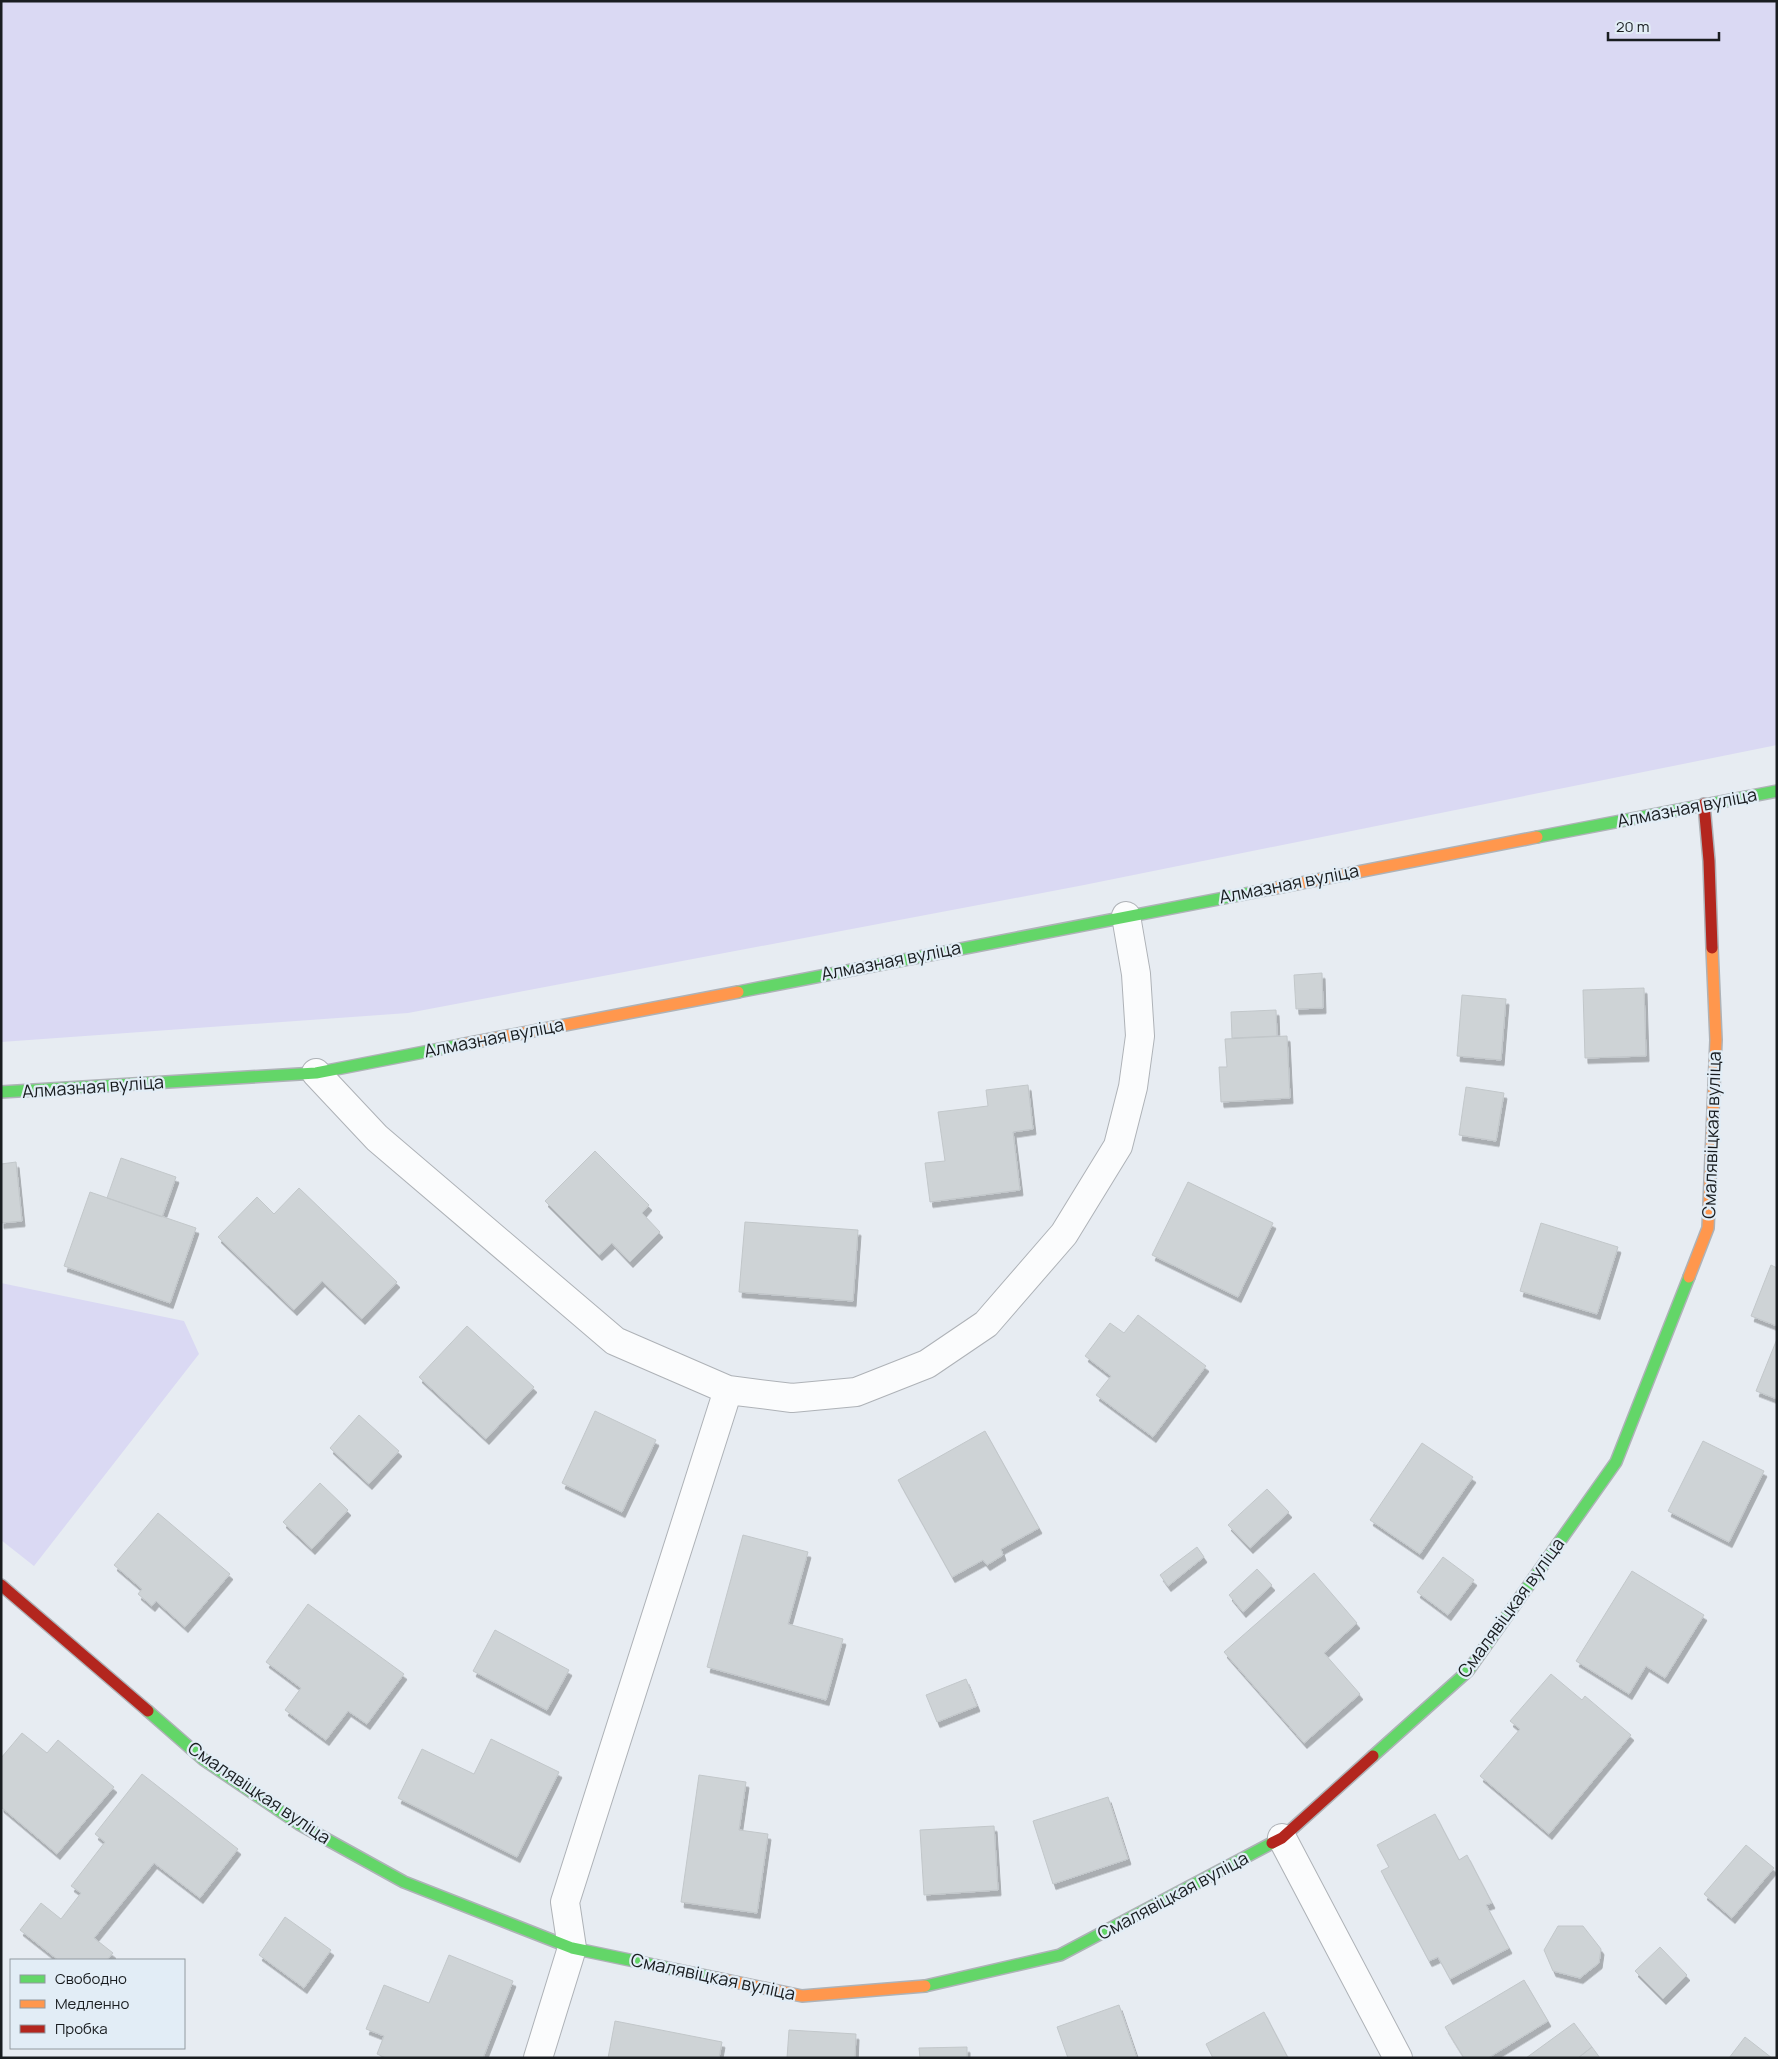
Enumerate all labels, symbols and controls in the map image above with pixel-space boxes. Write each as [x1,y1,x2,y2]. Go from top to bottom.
scale bar [1608,10,1719,42]
text: 20 m [1616,16,1649,37]
street label: Алмазная вуліца [1615,782,1759,832]
street label: Алмазная вуліца [1217,858,1361,908]
street label: Алмазная вуліца [819,935,963,985]
street label: Алмазная вуліца [422,1012,566,1062]
street label: Смалявіцкая вуліца [1696,1051,1726,1219]
street label: Алмазная вуліца [21,1069,165,1103]
street label: Смалявіцкая вуліца [1451,1533,1569,1682]
street label: Смалявіцкая вуліца [183,1735,336,1849]
street label: Смалявіцкая вуліца [1093,1845,1252,1945]
street label: Смалявіцкая вуліца [629,1947,798,2005]
legend [10,1959,185,2049]
text: Свободно [55,1968,127,1989]
text: Медленно [55,1993,129,2014]
text: Пробка [55,2018,108,2039]

